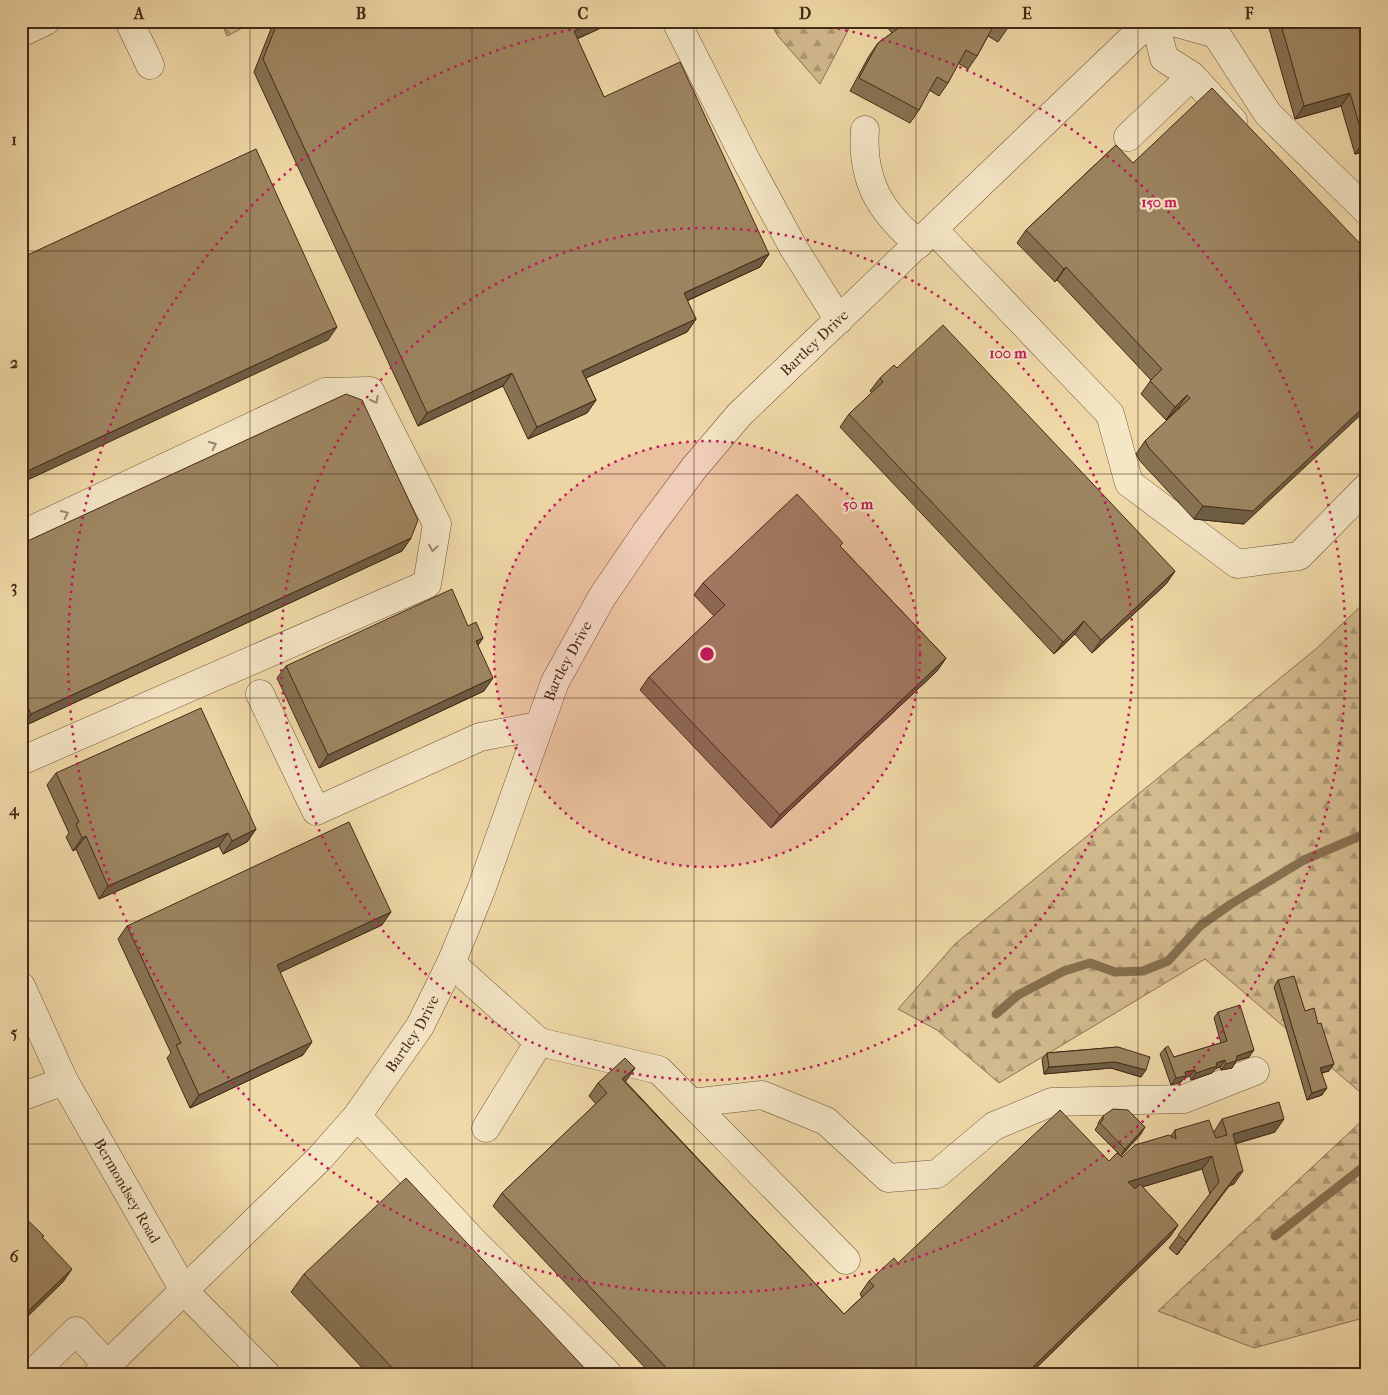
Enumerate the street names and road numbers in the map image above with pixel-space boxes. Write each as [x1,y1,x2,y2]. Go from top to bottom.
street label: Bartley Drive [776,306,853,380]
street label: Bartley Drive [540,617,596,703]
street label: Bartley Drive [381,992,443,1076]
street label: Bermondsey Road [90,1135,165,1247]

